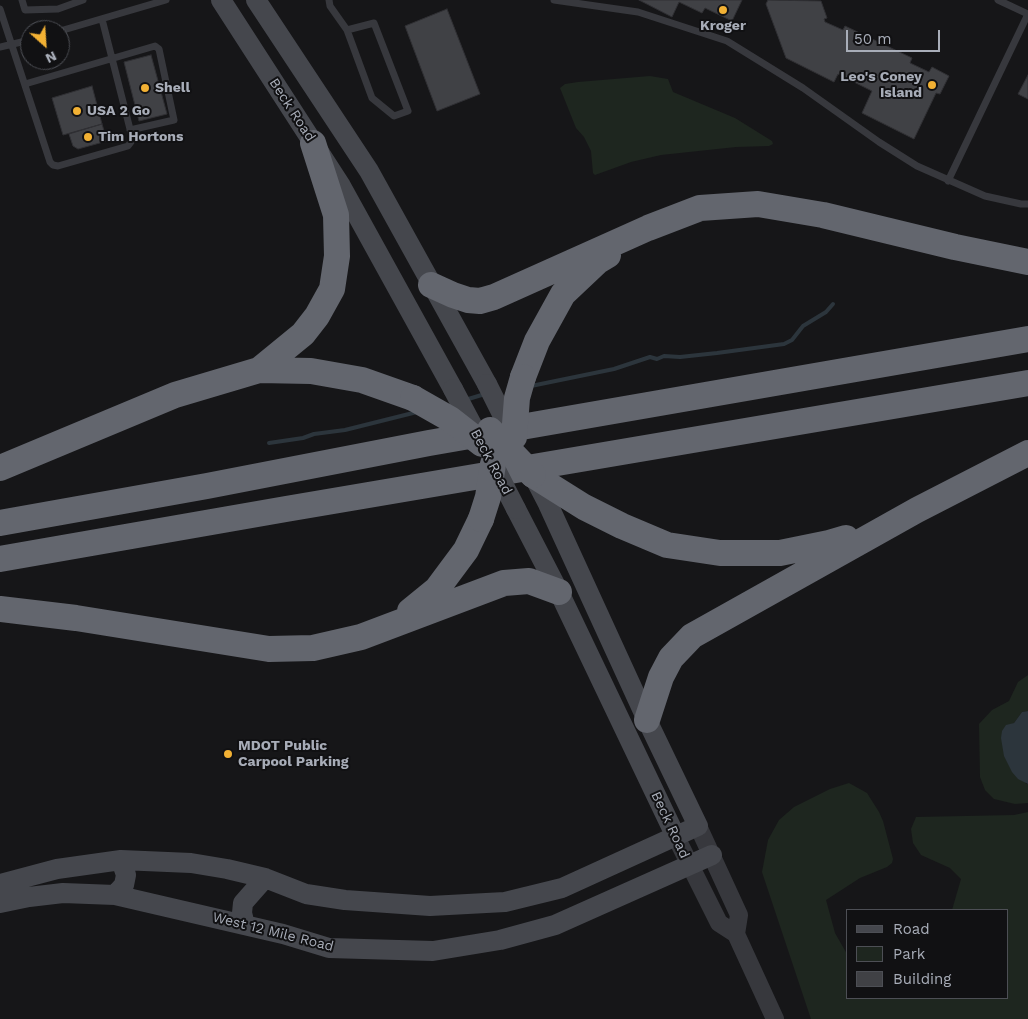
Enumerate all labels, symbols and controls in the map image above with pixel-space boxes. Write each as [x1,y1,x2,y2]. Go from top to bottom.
marker: Kroger [717,4,729,16]
place label: Kroger [700,18,746,34]
north arrow [20,20,70,70]
scale bar [848,20,942,52]
text: 50 m [854,30,891,48]
text: N [43,48,59,67]
place label: Leo's Coney Island [840,69,922,102]
street label: Beck Road [265,75,319,145]
marker: Leo's Coney Island [926,79,938,91]
place label: Shell [155,80,190,96]
marker: Shell [139,82,151,94]
place label: USA 2 Go [87,103,150,119]
marker: USA 2 Go [71,105,83,117]
place label: Tim Hortons [98,129,183,145]
marker: Tim Hortons [82,131,94,143]
street label: Beck Road [467,426,515,498]
place label: MDOT Public Carpool Parking [238,738,349,770]
marker: MDOT Public Carpool Parking [222,748,234,760]
street label: Beck Road [647,789,693,861]
street label: West 12 Mile Road [211,909,335,955]
legend [846,909,1008,999]
text: Road [893,920,930,938]
text: Park [893,945,925,963]
text: Building [893,970,951,988]

